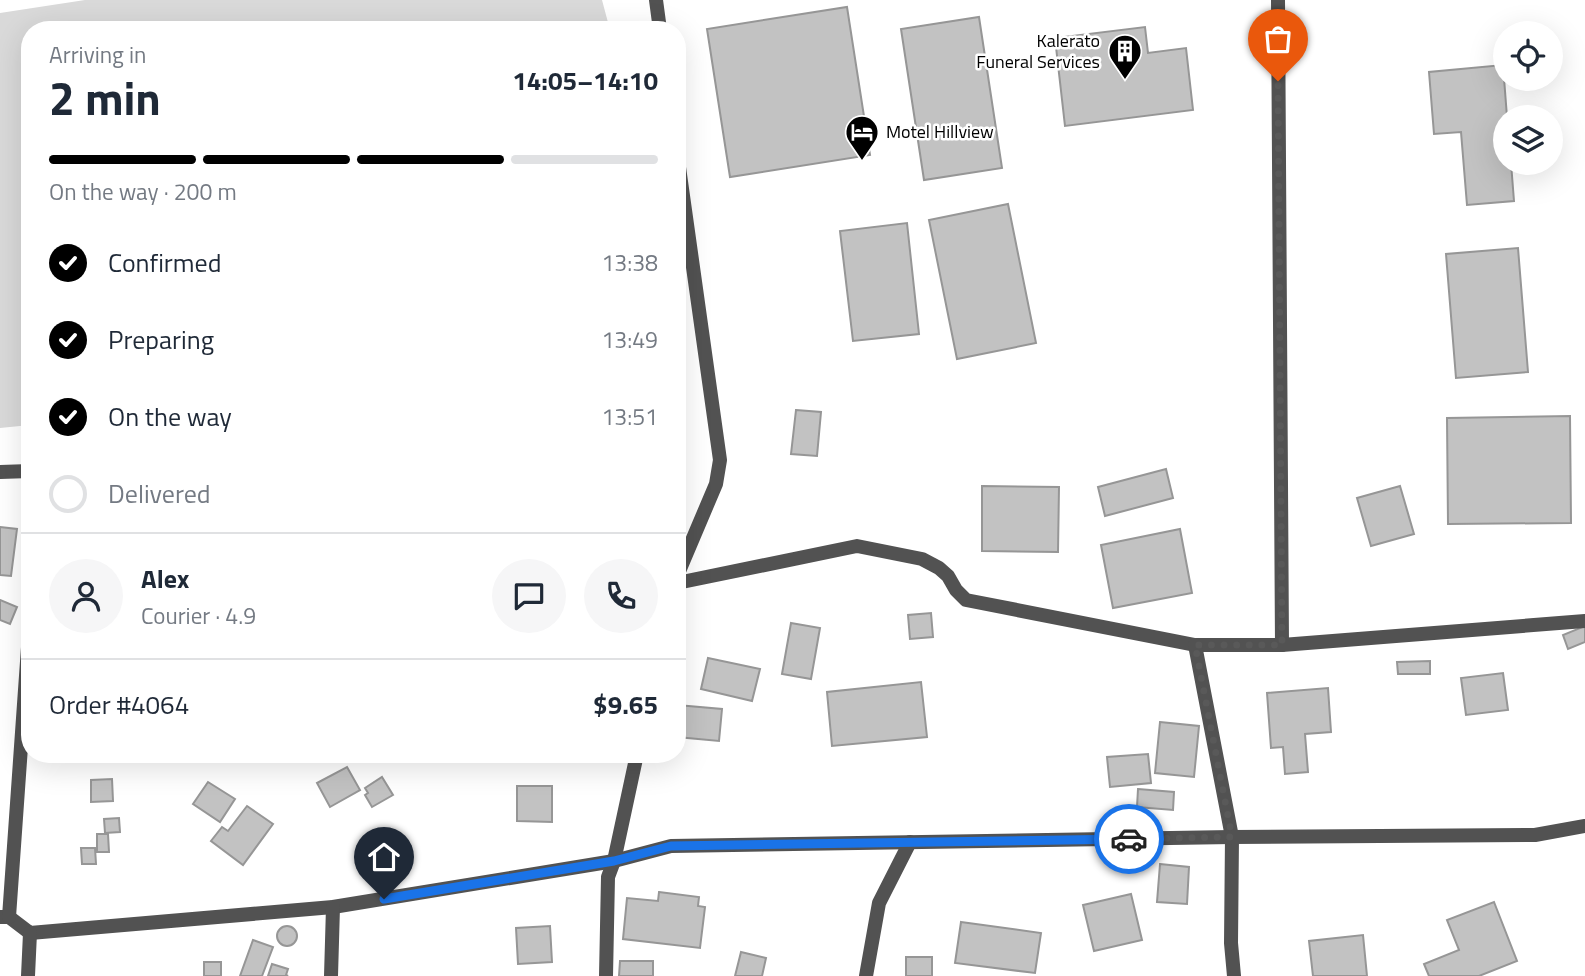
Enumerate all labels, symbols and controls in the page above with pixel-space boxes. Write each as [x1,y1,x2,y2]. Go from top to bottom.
pin [1248,9,1308,81]
icon: bag [1259,20,1297,58]
map controls [1493,21,1563,175]
button: locate [1493,21,1563,91]
place label: Kalerato Funeral Services [976,27,1100,75]
building icon: Kalerato Funeral Services [1106,32,1144,81]
text: Arriving in [49,37,146,72]
text: 14:05–14:10 [512,61,658,100]
text: 2 min [49,63,161,133]
button: layers [1493,105,1563,175]
hotel icon: Motel Hillview [843,113,881,162]
place label: Motel Hillview [886,118,994,145]
text: On the way · 200 m [49,174,237,209]
text: Confirmed [108,243,222,282]
icon: check [49,244,87,282]
text: 13:38 [601,245,658,280]
text: Preparing [108,320,214,359]
icon: check [49,321,87,359]
text: 13:49 [601,322,658,357]
text: On the way [108,397,232,436]
icon: check [49,398,87,436]
text: 13:51 [601,399,658,434]
text: Delivered [108,474,211,513]
button: person [49,559,123,633]
text: Alex [141,559,189,598]
button: chat [492,559,566,633]
button: phone [584,559,658,633]
text: Courier · 4.9 [141,598,256,633]
text: Order #4064 [49,685,189,724]
text: $9.65 [593,685,658,724]
courier [1094,804,1164,874]
icon: car [1110,820,1148,858]
pin [354,827,414,899]
icon: home [365,838,403,876]

